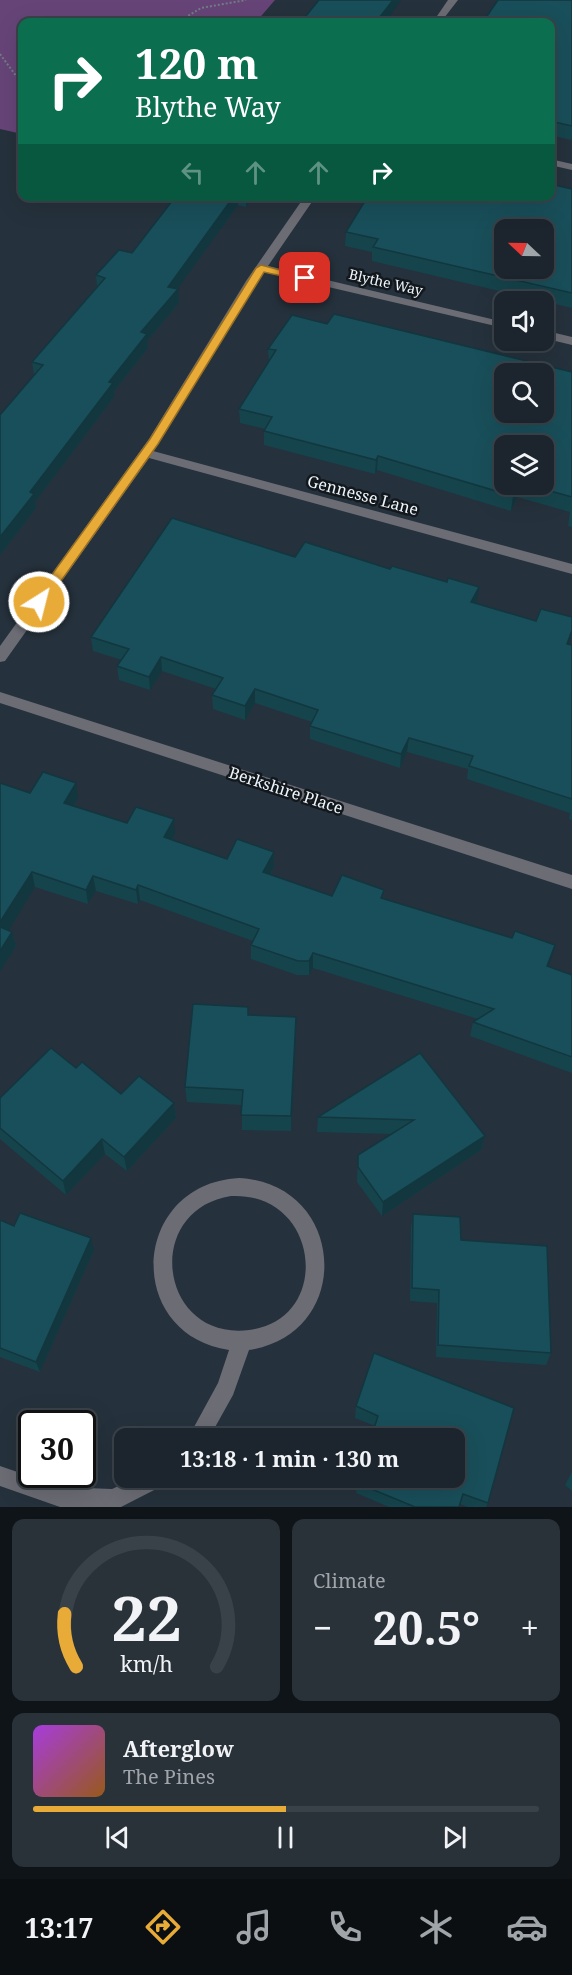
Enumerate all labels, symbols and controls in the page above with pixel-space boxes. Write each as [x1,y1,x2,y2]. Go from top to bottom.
text: 120 m [135,34,259,91]
icon: right [36,42,114,120]
text: Blythe Way [135,88,281,125]
icon: left [176,156,209,189]
icon: ahead [239,156,272,189]
icon: ahead [302,156,335,189]
icon: right [365,156,398,189]
north arrow [494,219,554,279]
map controls [494,219,554,495]
pin [279,252,330,303]
icon: arrive [288,261,321,294]
street label: Blythe Way [347,264,425,300]
button: sound [494,291,554,351]
button: search [494,363,554,423]
button: layers [494,435,554,495]
street label: Gennesse Lane [305,470,421,520]
position arrow [7,570,71,634]
street label: Berkshire Place [226,761,346,819]
speed limit sign: 30 [18,1410,96,1488]
text: 13:18 · 1 min · 130 m [180,1443,399,1473]
text: Climate [313,1567,386,1594]
text: 22 [111,1574,181,1659]
text: 20.5° [373,1597,480,1658]
text: − [313,1605,332,1650]
text: + [521,1605,539,1650]
text: km/h [120,1649,173,1678]
text: Afterglow [123,1733,234,1763]
text: The Pines [123,1763,215,1790]
icon: previous [101,1821,134,1854]
icon: pause [269,1821,302,1854]
icon: next [438,1821,471,1854]
icon: directions [142,1906,184,1948]
icon: music [233,1906,275,1948]
icon: phone [324,1906,366,1948]
icon: climate [415,1906,457,1948]
icon: car [506,1906,548,1948]
text: 13:17 [24,1909,94,1946]

